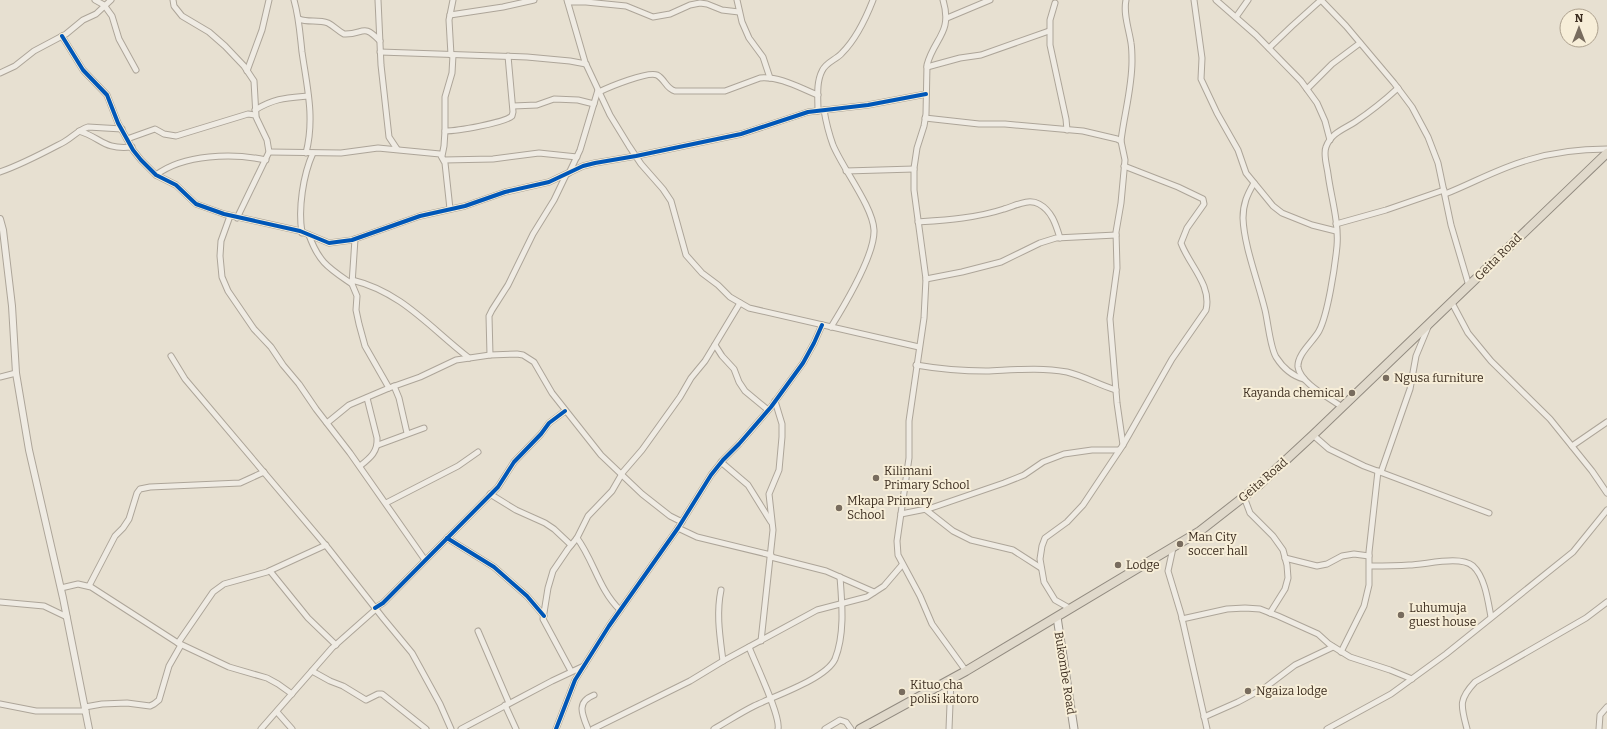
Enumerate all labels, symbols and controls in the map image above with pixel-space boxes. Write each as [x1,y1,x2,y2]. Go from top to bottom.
north arrow [1559,8,1599,48]
text: N [1575,12,1584,25]
street label: Geita Road [1472,231,1524,283]
place label: Ngusa furniture [1394,371,1484,385]
marker: Ngusa furniture [1381,373,1391,383]
place label: Kayanda chemical [1243,386,1345,400]
marker: Kayanda chemical [1347,388,1357,398]
street label: Geita Road [1236,455,1290,505]
place label: Kilimani Primary School [884,464,970,492]
marker: Kilimani Primary School [871,473,881,483]
place label: Mkapa Primary School [847,494,933,522]
marker: Mkapa Primary School [834,503,844,513]
place label: Man City soccer hall [1188,530,1248,558]
marker: Man City soccer hall [1175,539,1185,549]
place label: Lodge [1126,558,1160,572]
marker: Lodge [1113,560,1123,570]
place label: Luhumuja guest house [1409,601,1476,629]
marker: Luhumuja guest house [1396,610,1406,620]
street label: Bukombe Road [1052,630,1078,716]
place label: Kituo cha polisi katoro [910,678,979,706]
place label: Ngaiza lodge [1256,684,1327,698]
marker: Ngaiza lodge [1243,686,1253,696]
marker: Kituo cha polisi katoro [897,687,907,697]

